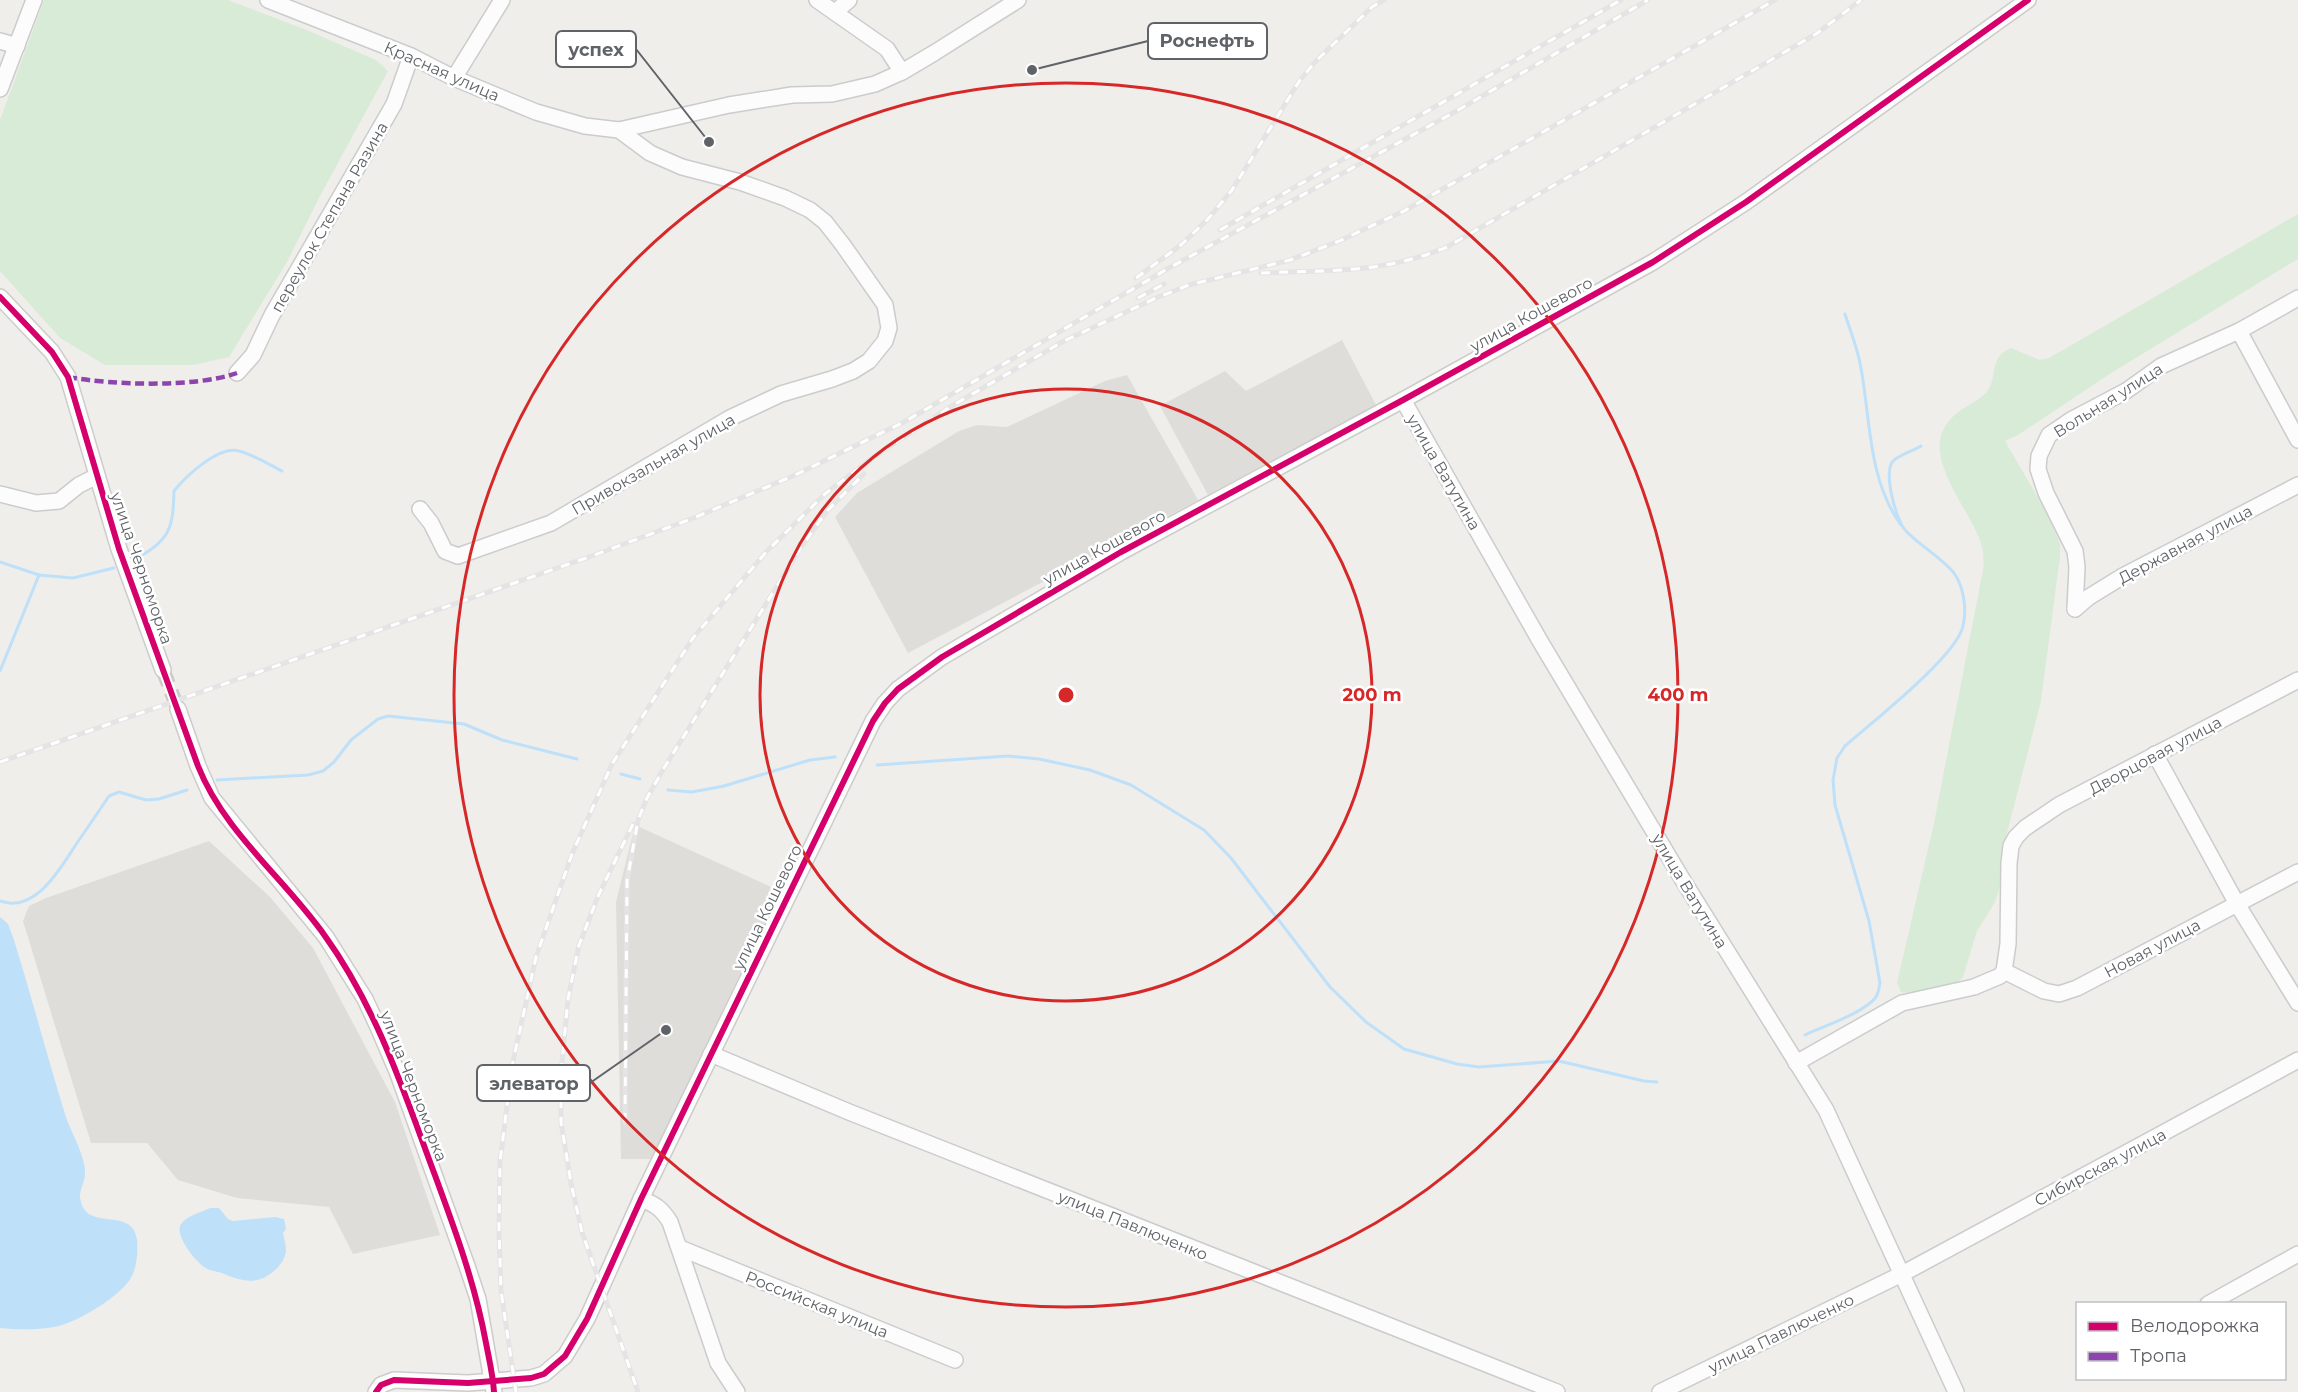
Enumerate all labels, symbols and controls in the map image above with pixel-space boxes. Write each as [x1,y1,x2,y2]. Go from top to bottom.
callout: Роснефть [1148,23,1267,59]
text: Роснефть [1160,30,1254,52]
callout: успех [556,31,636,67]
street label: Красная улица [381,38,502,105]
text: успех [567,39,624,61]
street label: переулок Степана Разина [267,119,392,316]
street label: улица Кошевого [1466,273,1596,356]
street label: Вольная улица [2050,359,2166,442]
street label: Привокзальная улица [568,410,738,519]
street label: улица Ватутина [1402,410,1484,534]
street label: улица Черноморка [106,489,177,647]
street label: Державная улица [2115,501,2256,588]
street label: улица Кошевого [1039,506,1169,589]
text: 200 m [1342,684,1402,706]
text: 400 m [1648,684,1708,706]
centre of rings [1056,685,1076,705]
street label: Дворцовая улица [2086,712,2225,798]
street label: улица Ватутина [1647,830,1731,952]
street label: улица Кошевого [728,841,806,974]
street label: Новая улица [2101,915,2204,982]
street label: улица Черноморка [376,1007,451,1164]
callout: элеватор [477,1065,590,1101]
text: элеватор [489,1073,579,1095]
street label: Сибирская улица [2031,1125,2169,1210]
street label: улица Павлюченко [1054,1186,1210,1264]
street label: Российская улица [743,1267,891,1342]
street label: улица Павлюченко [1704,1290,1857,1377]
legend [2076,1302,2286,1380]
text: Велодорожка [2130,1315,2259,1337]
text: Тропа [2130,1345,2187,1367]

